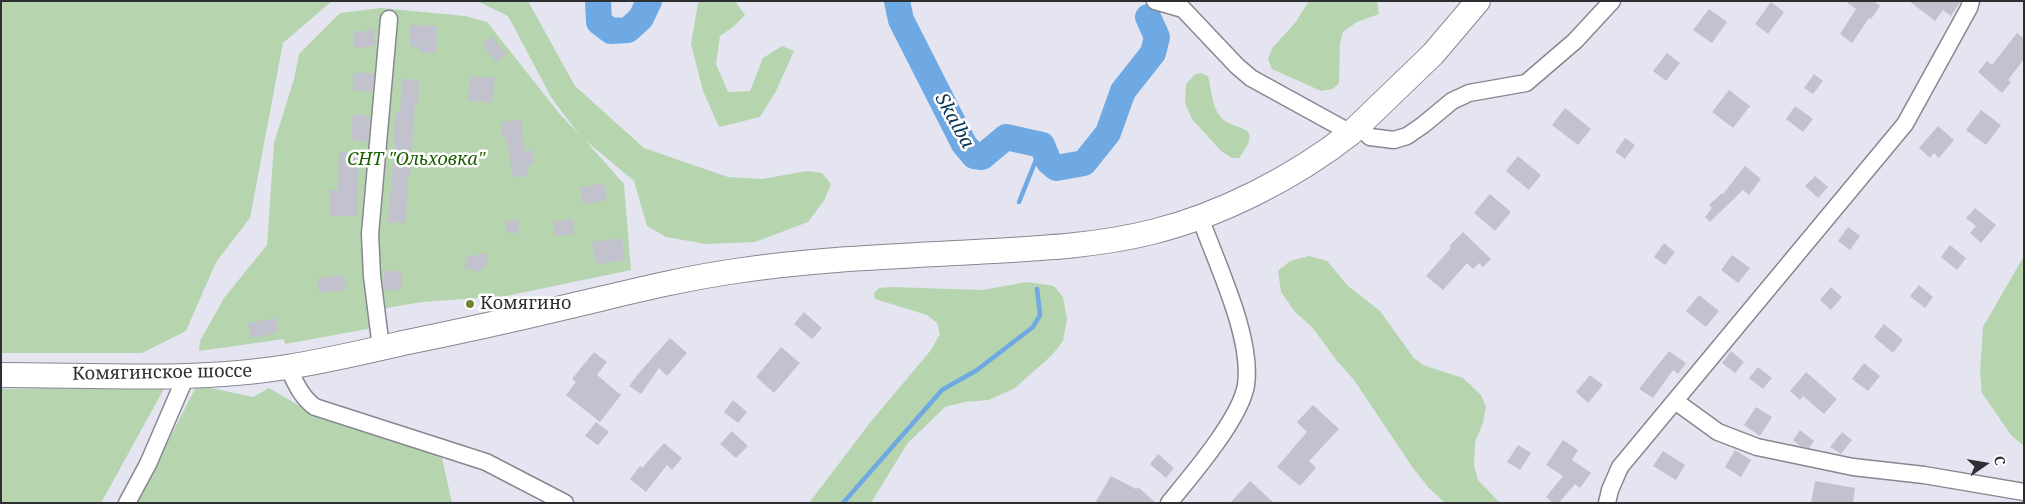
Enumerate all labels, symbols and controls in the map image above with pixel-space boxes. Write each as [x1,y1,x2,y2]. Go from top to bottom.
water label: Skalba [930,89,978,153]
park label: СНТ "Ольховка" [347,149,485,171]
place label: Комягино [480,293,571,315]
marker: Комягино [464,298,476,310]
street label: Комягинское шоссе [72,361,252,385]
north arrow [1960,439,2010,489]
text: С [1990,454,2010,467]

